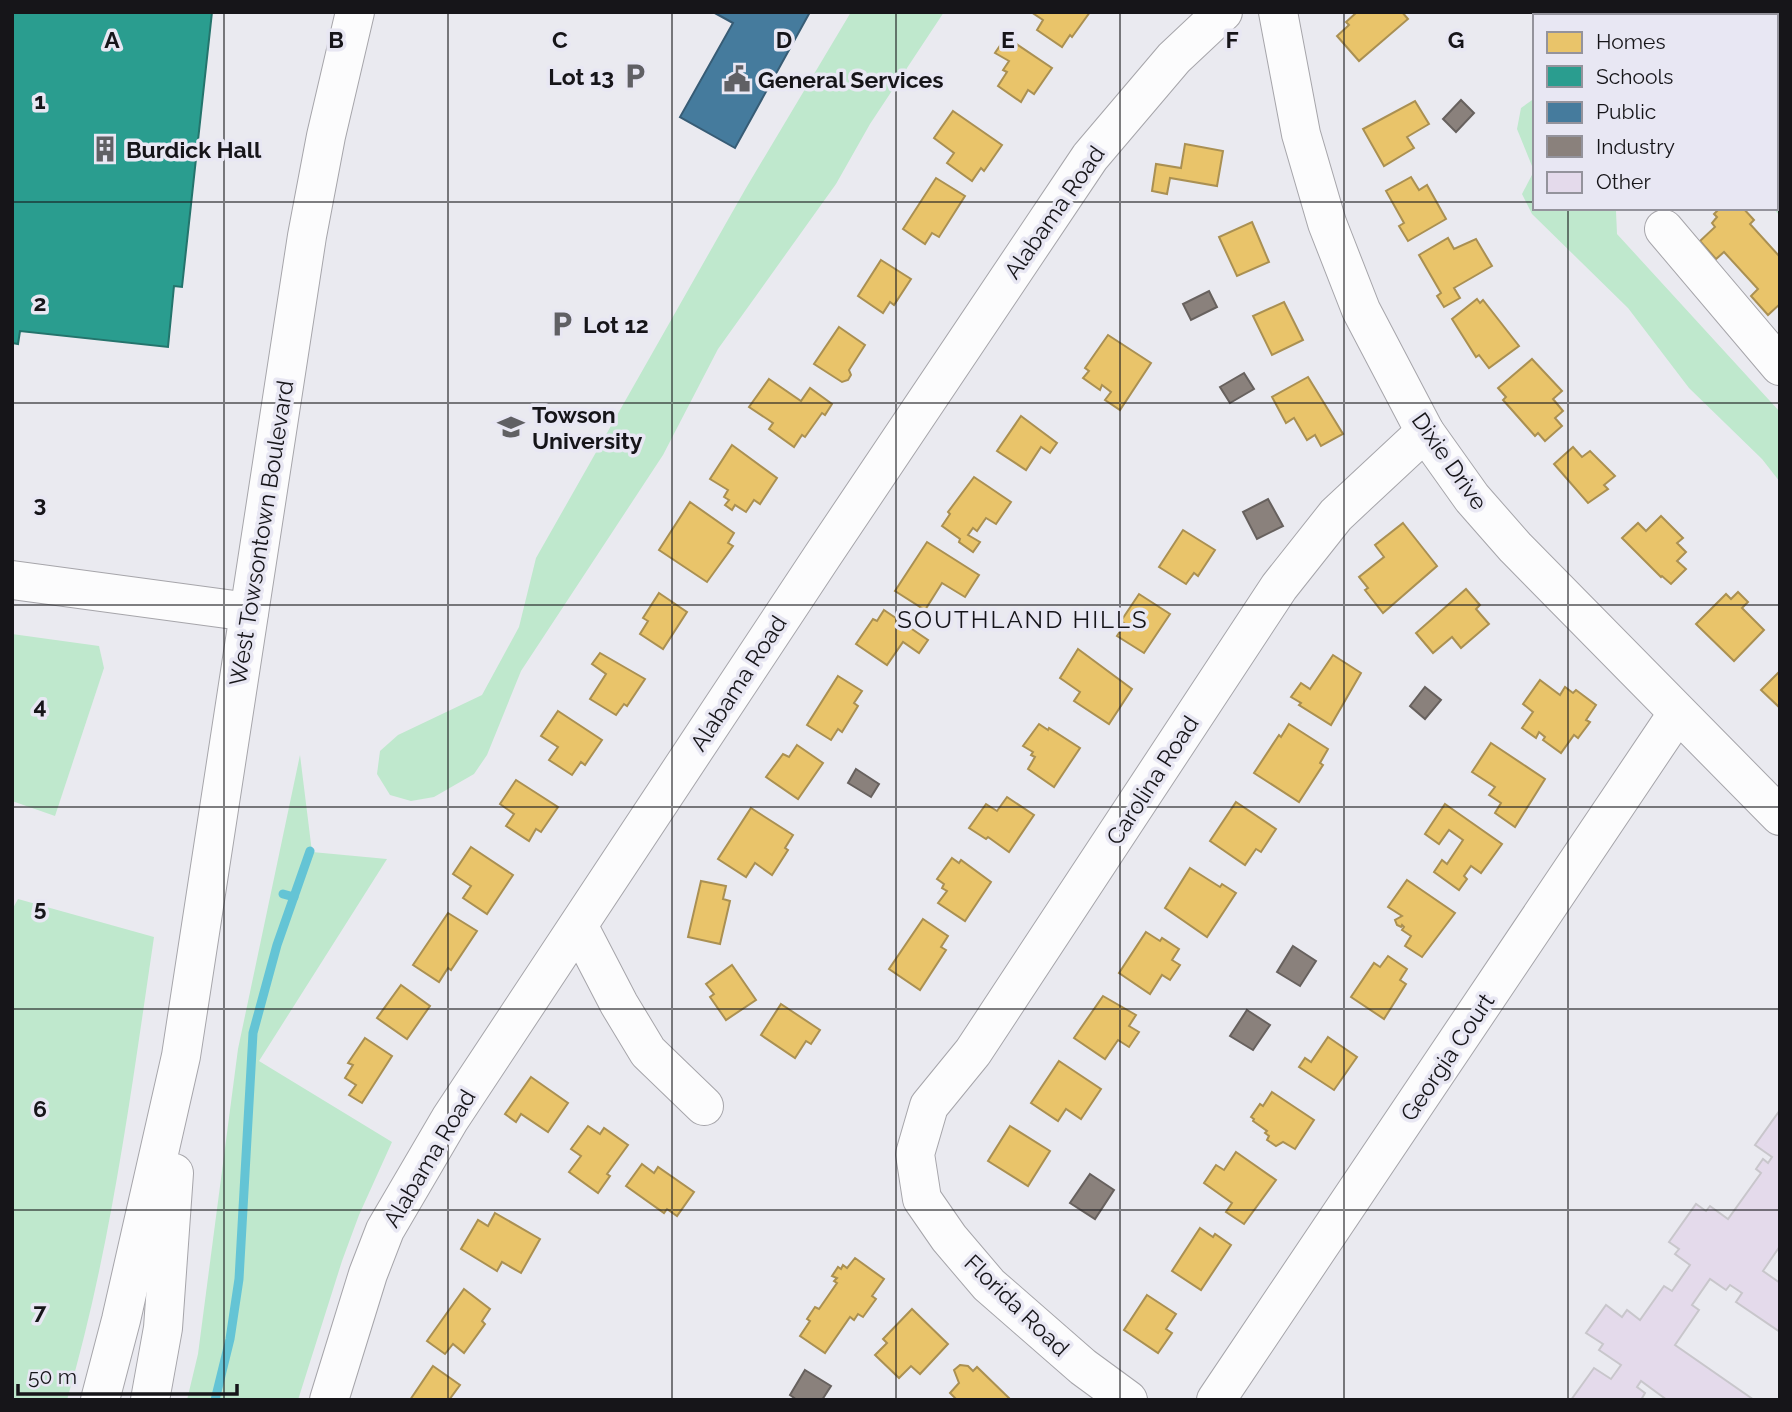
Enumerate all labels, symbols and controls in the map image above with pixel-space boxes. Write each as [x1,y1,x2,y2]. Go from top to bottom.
legend [1533,14,1778,210]
text: A [104,26,120,53]
text: B [328,26,344,53]
text: C [552,26,568,53]
text: D [776,26,792,53]
text: E [1001,26,1015,53]
text: F [1225,26,1239,53]
text: G [1448,26,1464,53]
text: Homes [1596,29,1666,54]
parking icon: Lot 13 [620,61,650,91]
place label: Lot 13 [548,63,614,90]
public building icon: General Services [722,64,752,94]
text: Schools [1596,64,1673,89]
place label: General Services [758,66,944,93]
text: 1 [34,87,46,114]
text: Public [1596,99,1656,124]
building icon: Burdick Hall [90,134,120,164]
text: Industry [1596,134,1675,159]
place label: Burdick Hall [126,136,262,163]
street label: Alabama Road [998,140,1110,284]
text: Other [1596,169,1651,194]
text: 2 [34,289,46,316]
parking icon: Lot 12 [547,309,577,339]
place label: Lot 12 [583,311,649,338]
street label: West Towsontown Boulevard [224,378,298,688]
place label: Towson University [532,401,643,454]
street label: Dixie Drive [1407,407,1493,515]
school or university icon: Towson University [496,412,526,442]
text: 3 [34,490,46,517]
district label: SOUTHLAND HILLS [897,605,1149,634]
street label: Alabama Road [684,610,792,756]
text: 4 [33,692,47,719]
street label: Carolina Road [1100,711,1204,849]
text: 5 [34,894,47,921]
street label: Georgia Court [1394,988,1500,1126]
street label: Alabama Road [377,1084,481,1232]
text: 6 [33,1095,47,1122]
street label: Florida Road [959,1249,1075,1361]
text: 7 [34,1297,47,1324]
scale bar [18,1352,236,1396]
text: 50 m [28,1364,77,1389]

